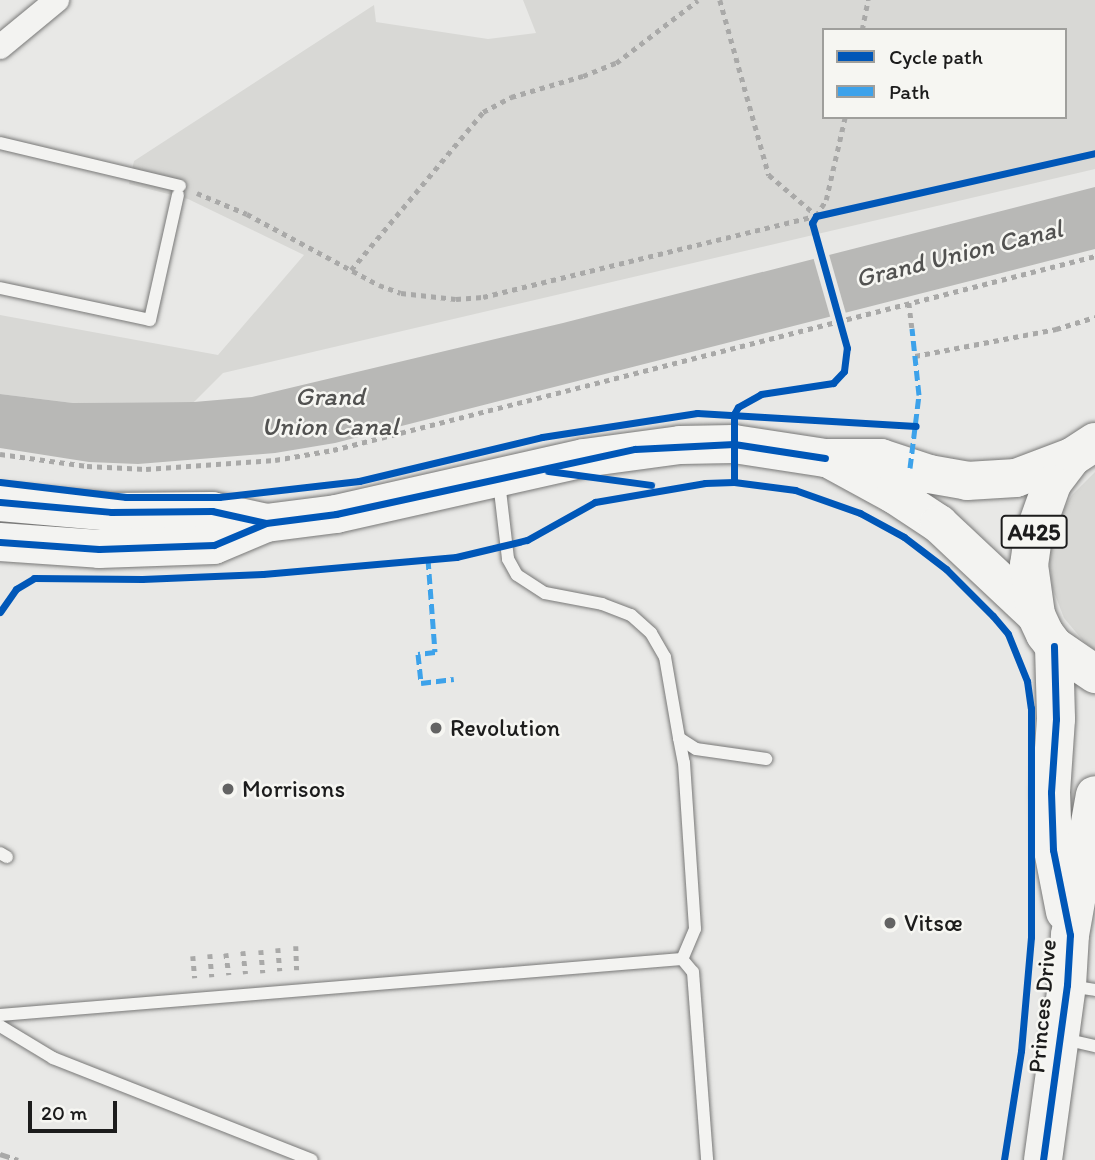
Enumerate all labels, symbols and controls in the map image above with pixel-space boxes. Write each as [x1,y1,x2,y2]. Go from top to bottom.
legend [822,28,1067,119]
text: Cycle path [889,44,983,69]
text: Path [889,79,930,104]
water label: Grand Union Canal [852,213,1066,295]
water label: Grand Union Canal [262,381,398,442]
road number: A425 [999,512,1069,552]
place label: Revolution [450,714,560,742]
marker: Revolution [428,720,444,736]
place label: Morrisons [242,775,345,803]
marker: Morrisons [220,781,236,797]
place label: Vitsœ [904,909,963,937]
marker: Vitsœ [882,915,898,931]
street label: Princes Drive [1022,938,1062,1074]
scale bar [32,1086,121,1130]
text: 20 m [41,1100,87,1125]

